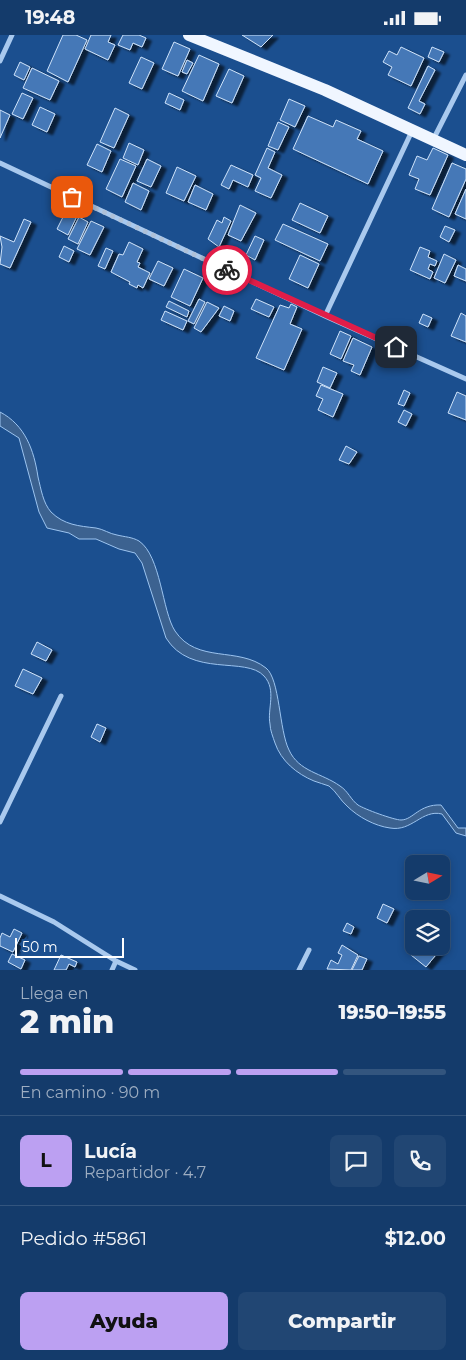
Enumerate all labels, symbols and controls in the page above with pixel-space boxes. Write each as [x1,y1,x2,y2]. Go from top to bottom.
text: 19:48 [25,6,75,29]
pin [51,176,93,218]
icon: bag [58,183,86,211]
courier [202,245,252,295]
icon: bike [213,256,241,284]
pin [375,326,417,368]
icon: home [382,333,410,361]
north arrow [405,855,450,900]
map controls [405,855,450,955]
button: layers [405,910,450,955]
scale bar [15,935,124,958]
text: 50 m [22,938,58,956]
text: Llega en [20,984,88,1003]
text: 19:50–19:55 [339,1001,446,1024]
text: 2 min [20,1002,114,1041]
text: En camino · 90 m [20,1083,160,1102]
button: chat [330,1135,382,1187]
button: phone [394,1135,446,1187]
text: Lucía [84,1140,137,1163]
text: L [40,1149,52,1172]
text: Repartidor · 4.7 [84,1163,206,1182]
text: Pedido #5861 [20,1227,147,1250]
text: $12.00 [385,1227,446,1250]
button: Ayuda [20,1292,228,1350]
button: Compartir [238,1292,446,1350]

